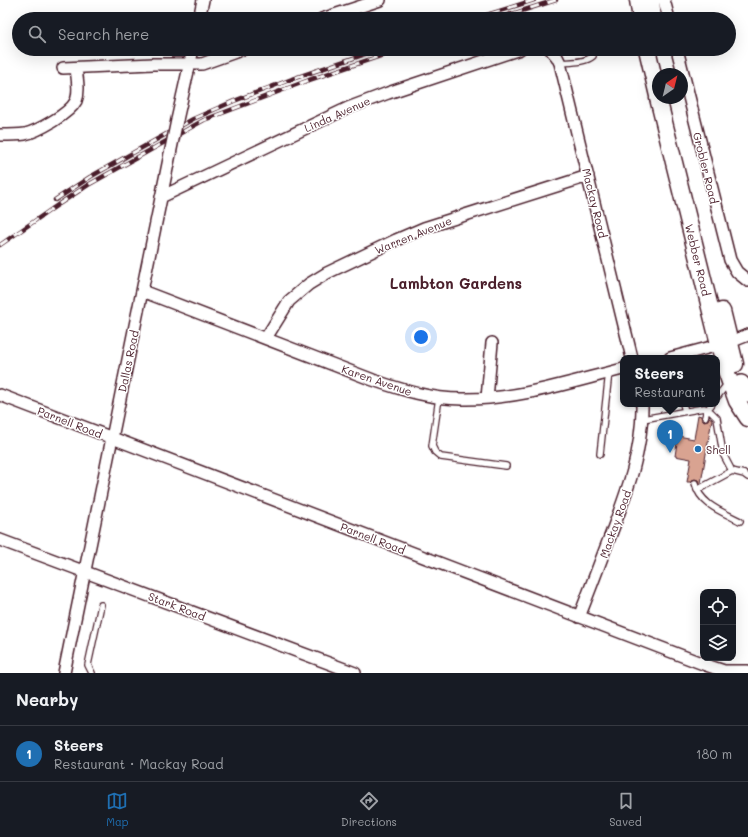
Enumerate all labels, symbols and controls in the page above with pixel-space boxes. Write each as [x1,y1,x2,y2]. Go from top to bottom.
search box [12,12,736,56]
icon: search [26,23,48,45]
text: Search here [58,24,149,44]
north arrow [652,68,688,104]
street label: Linda Avenue [302,93,372,135]
street label: Grobler Road [690,131,722,205]
street label: Mackay Road [579,167,611,239]
street label: Warren Avenue [372,213,454,257]
street label: Webber Road [682,222,714,298]
district label: Lambton Gardens [390,273,522,293]
your location [411,327,431,347]
street label: Dallas Road [114,329,142,393]
popup [620,355,720,407]
street label: Karen Avenue [340,361,414,399]
text: Steers [634,363,684,383]
text: Restaurant [634,383,706,400]
street label: Parnell Road [35,403,105,441]
pin: 1 [657,420,683,453]
place label: Shell [706,442,731,457]
marker: Shell [693,444,703,454]
street label: Mackay Road [596,488,634,560]
street label: Parnell Road [338,519,408,557]
street label: Stark Road [146,588,208,624]
map controls [700,589,736,661]
button: locate [700,589,736,625]
button: layers [700,625,736,661]
text: Nearby [16,688,78,710]
text: Steers [54,735,103,755]
text: 1 [26,745,32,762]
text: 180 m [696,745,732,762]
text: Restaurant · Mackay Road [54,755,224,772]
tab: Map [106,790,129,829]
tab: Directions [341,790,397,829]
tab: Saved [609,790,642,829]

